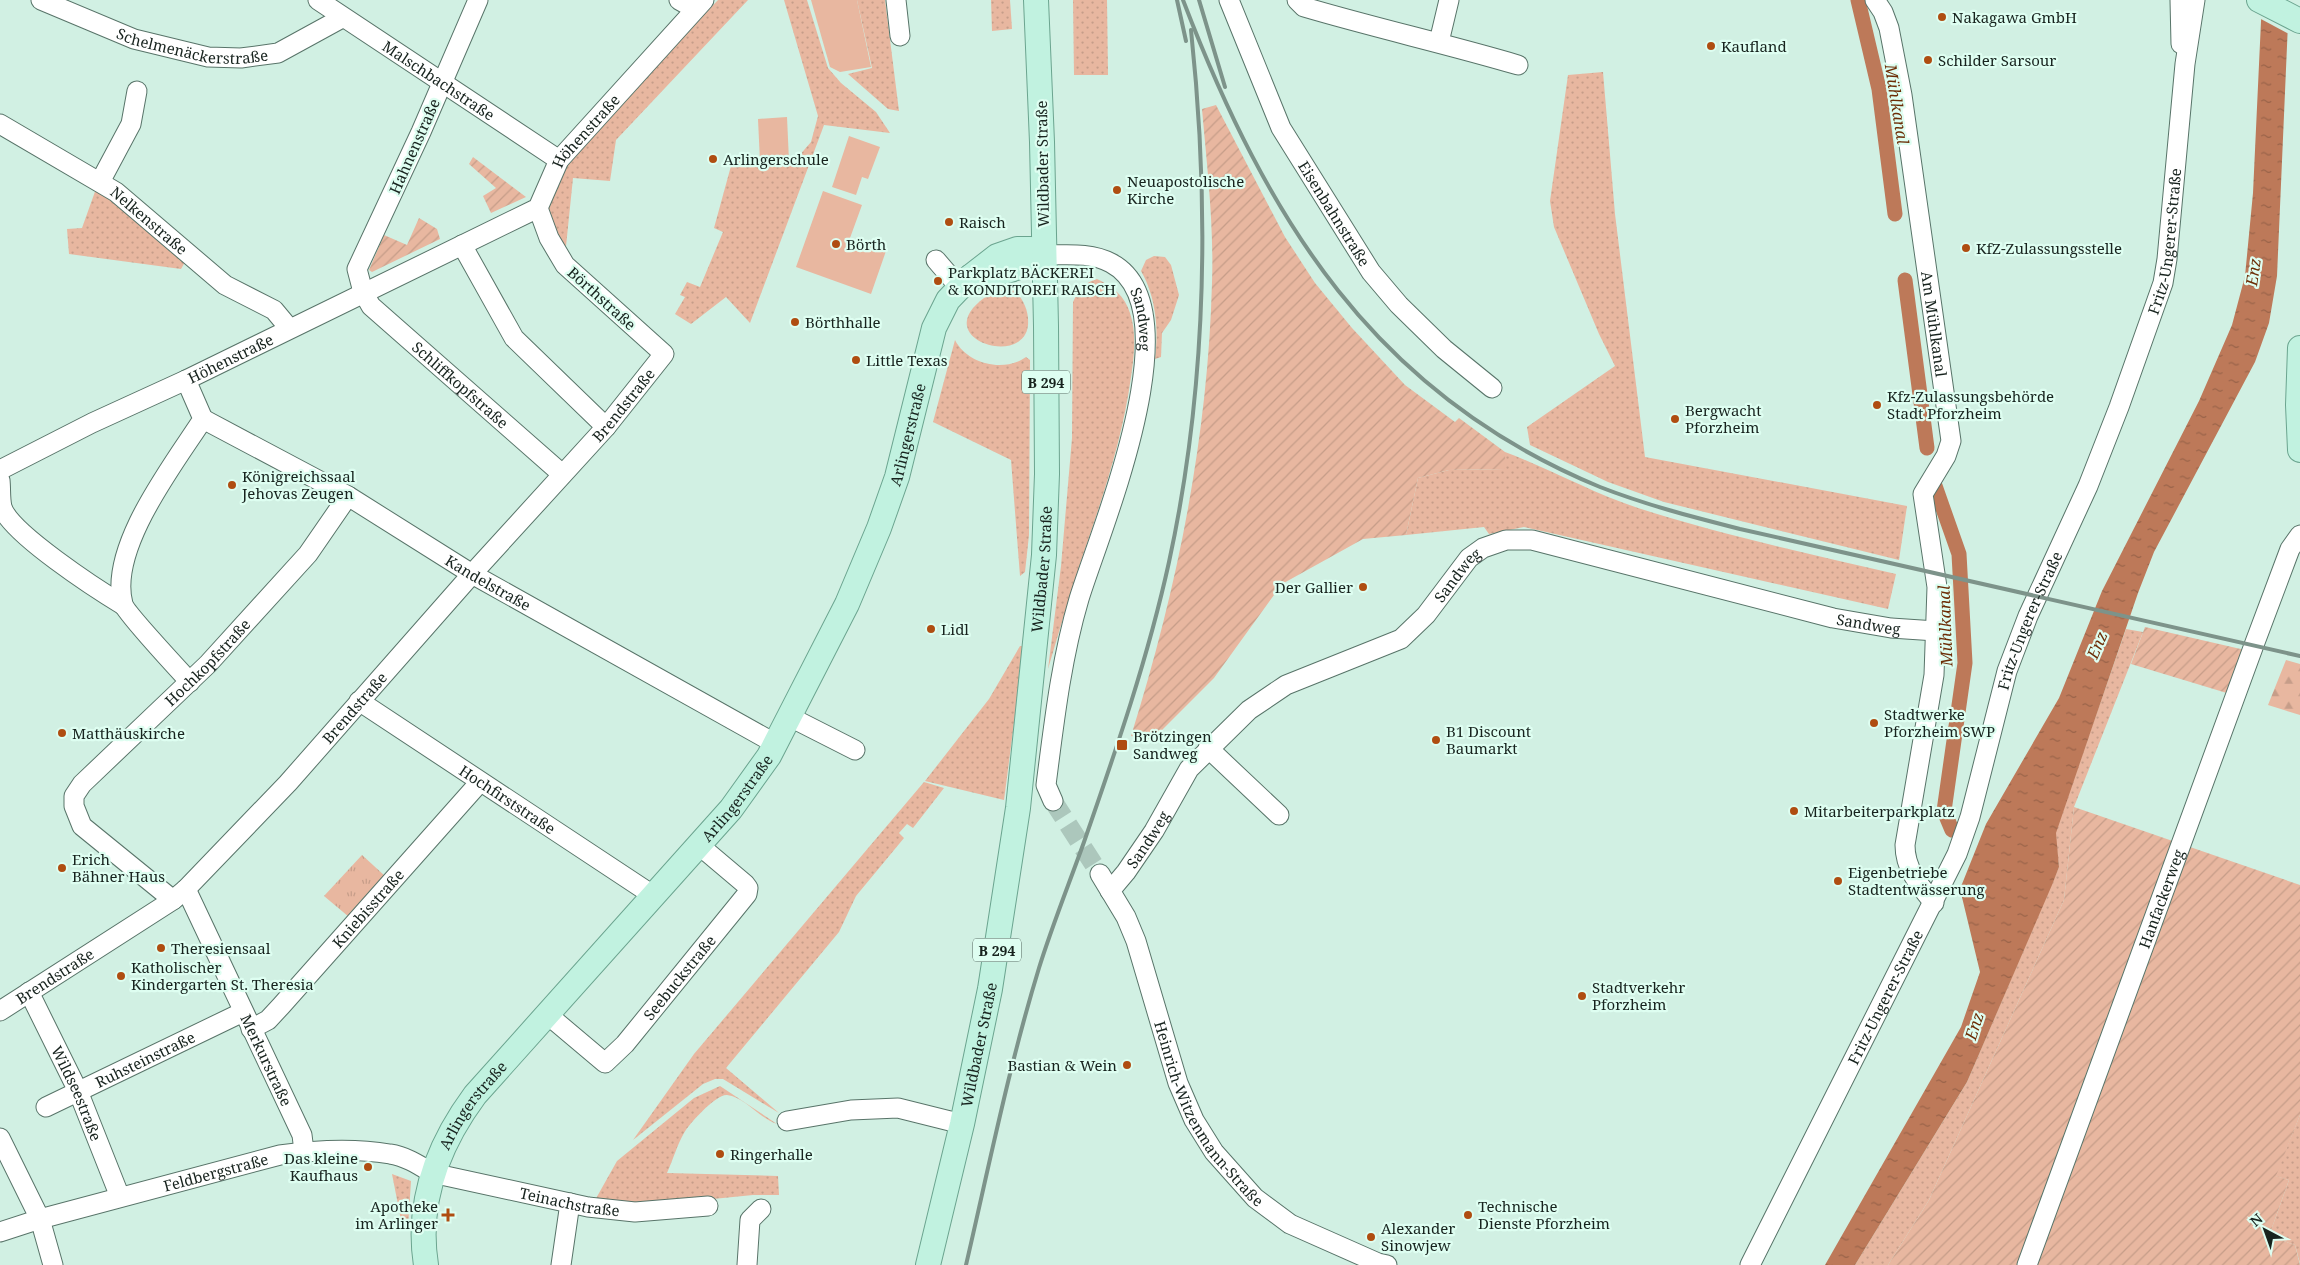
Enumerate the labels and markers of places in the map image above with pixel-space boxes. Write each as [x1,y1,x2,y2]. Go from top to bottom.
place label: Nakagawa GmbH [1952,7,2077,27]
marker: Nakagawa GmbH [1936,11,1948,23]
place label: Kaufland [1721,36,1787,56]
marker: Kaufland [1705,40,1717,52]
place label: Schilder Sarsour [1938,50,2056,70]
marker: Schilder Sarsour [1922,54,1934,66]
place label: Arlingerschule [723,149,829,169]
marker: Arlingerschule [707,153,719,165]
place label: Neuapostolische Kirche [1127,171,1244,208]
marker: Neuapostolische Kirche [1111,184,1123,196]
place label: Raisch [959,212,1006,232]
marker: Raisch [943,216,955,228]
place label: Börth [846,234,887,254]
marker: Börth [830,238,842,250]
place label: KfZ-Zulassungsstelle [1976,238,2122,258]
marker: KfZ-Zulassungsstelle [1960,242,1972,254]
place label: Parkplatz BÄCKEREI & KONDITOREI RAISCH [948,262,1116,299]
marker: Parkplatz BÄCKEREI & KONDITOREI RAISCH [932,275,944,287]
place label: Börthhalle [805,312,881,332]
marker: Börthhalle [789,316,801,328]
place label: Little Texas [866,350,948,370]
marker: Little Texas [850,354,862,366]
place label: Kfz-Zulassungsbehörde Stadt Pforzheim [1887,386,2054,423]
marker: Kfz-Zulassungsbehörde Stadt Pforzheim [1871,399,1883,411]
place label: Bergwacht Pforzheim [1685,400,1762,437]
marker: Bergwacht Pforzheim [1669,413,1681,425]
place label: Königreichssaal Jehovas Zeugen [241,466,356,503]
marker: Königreichssaal Jehovas Zeugen [226,479,238,491]
place label: Der Gallier [1275,577,1353,597]
marker: Der Gallier [1357,581,1369,593]
place label: Lidl [941,619,969,639]
marker: Lidl [925,623,937,635]
place label: Stadtwerke Pforzheim SWP [1884,704,1995,741]
marker: Stadtwerke Pforzheim SWP [1868,717,1880,729]
place label: B1 Discount Baumarkt [1446,721,1531,758]
place label: Matthäuskirche [72,723,185,743]
place label: Brötzingen Sandweg [1133,726,1212,763]
marker: Matthäuskirche [56,727,68,739]
marker: B1 Discount Baumarkt [1430,734,1442,746]
marker: Brötzingen Sandweg [1115,738,1129,752]
place label: Mitarbeiterparkplatz [1804,801,1955,821]
marker: Mitarbeiterparkplatz [1788,805,1800,817]
place label: Erich Bähner Haus [72,849,165,886]
marker: Erich Bähner Haus [56,862,68,874]
place label: Eigenbetriebe Stadtentwässerung [1848,862,1985,899]
marker: Eigenbetriebe Stadtentwässerung [1832,875,1844,887]
place label: Theresiensaal [171,938,271,958]
marker: Theresiensaal [155,942,167,954]
place label: Katholischer Kindergarten St. Theresia [131,957,314,994]
marker: Katholischer Kindergarten St. Theresia [115,970,127,982]
place label: Stadtverkehr Pforzheim [1592,977,1685,1014]
marker: Stadtverkehr Pforzheim [1576,990,1588,1002]
place label: Bastian & Wein [1008,1055,1117,1075]
marker: Bastian & Wein [1121,1059,1133,1071]
place label: Ringerhalle [730,1144,813,1164]
place label: Das kleine Kaufhaus [284,1148,358,1185]
marker: Ringerhalle [714,1148,726,1160]
marker: Das kleine Kaufhaus [362,1161,374,1173]
place label: Apotheke im Arlinger [355,1196,438,1233]
place label: Technische Dienste Pforzheim [1478,1196,1610,1233]
marker: Apotheke im Arlinger [442,1209,454,1221]
marker: Technische Dienste Pforzheim [1462,1209,1474,1221]
place label: Alexander Sinowjew [1381,1218,1455,1255]
marker: Alexander Sinowjew [1365,1231,1377,1243]

